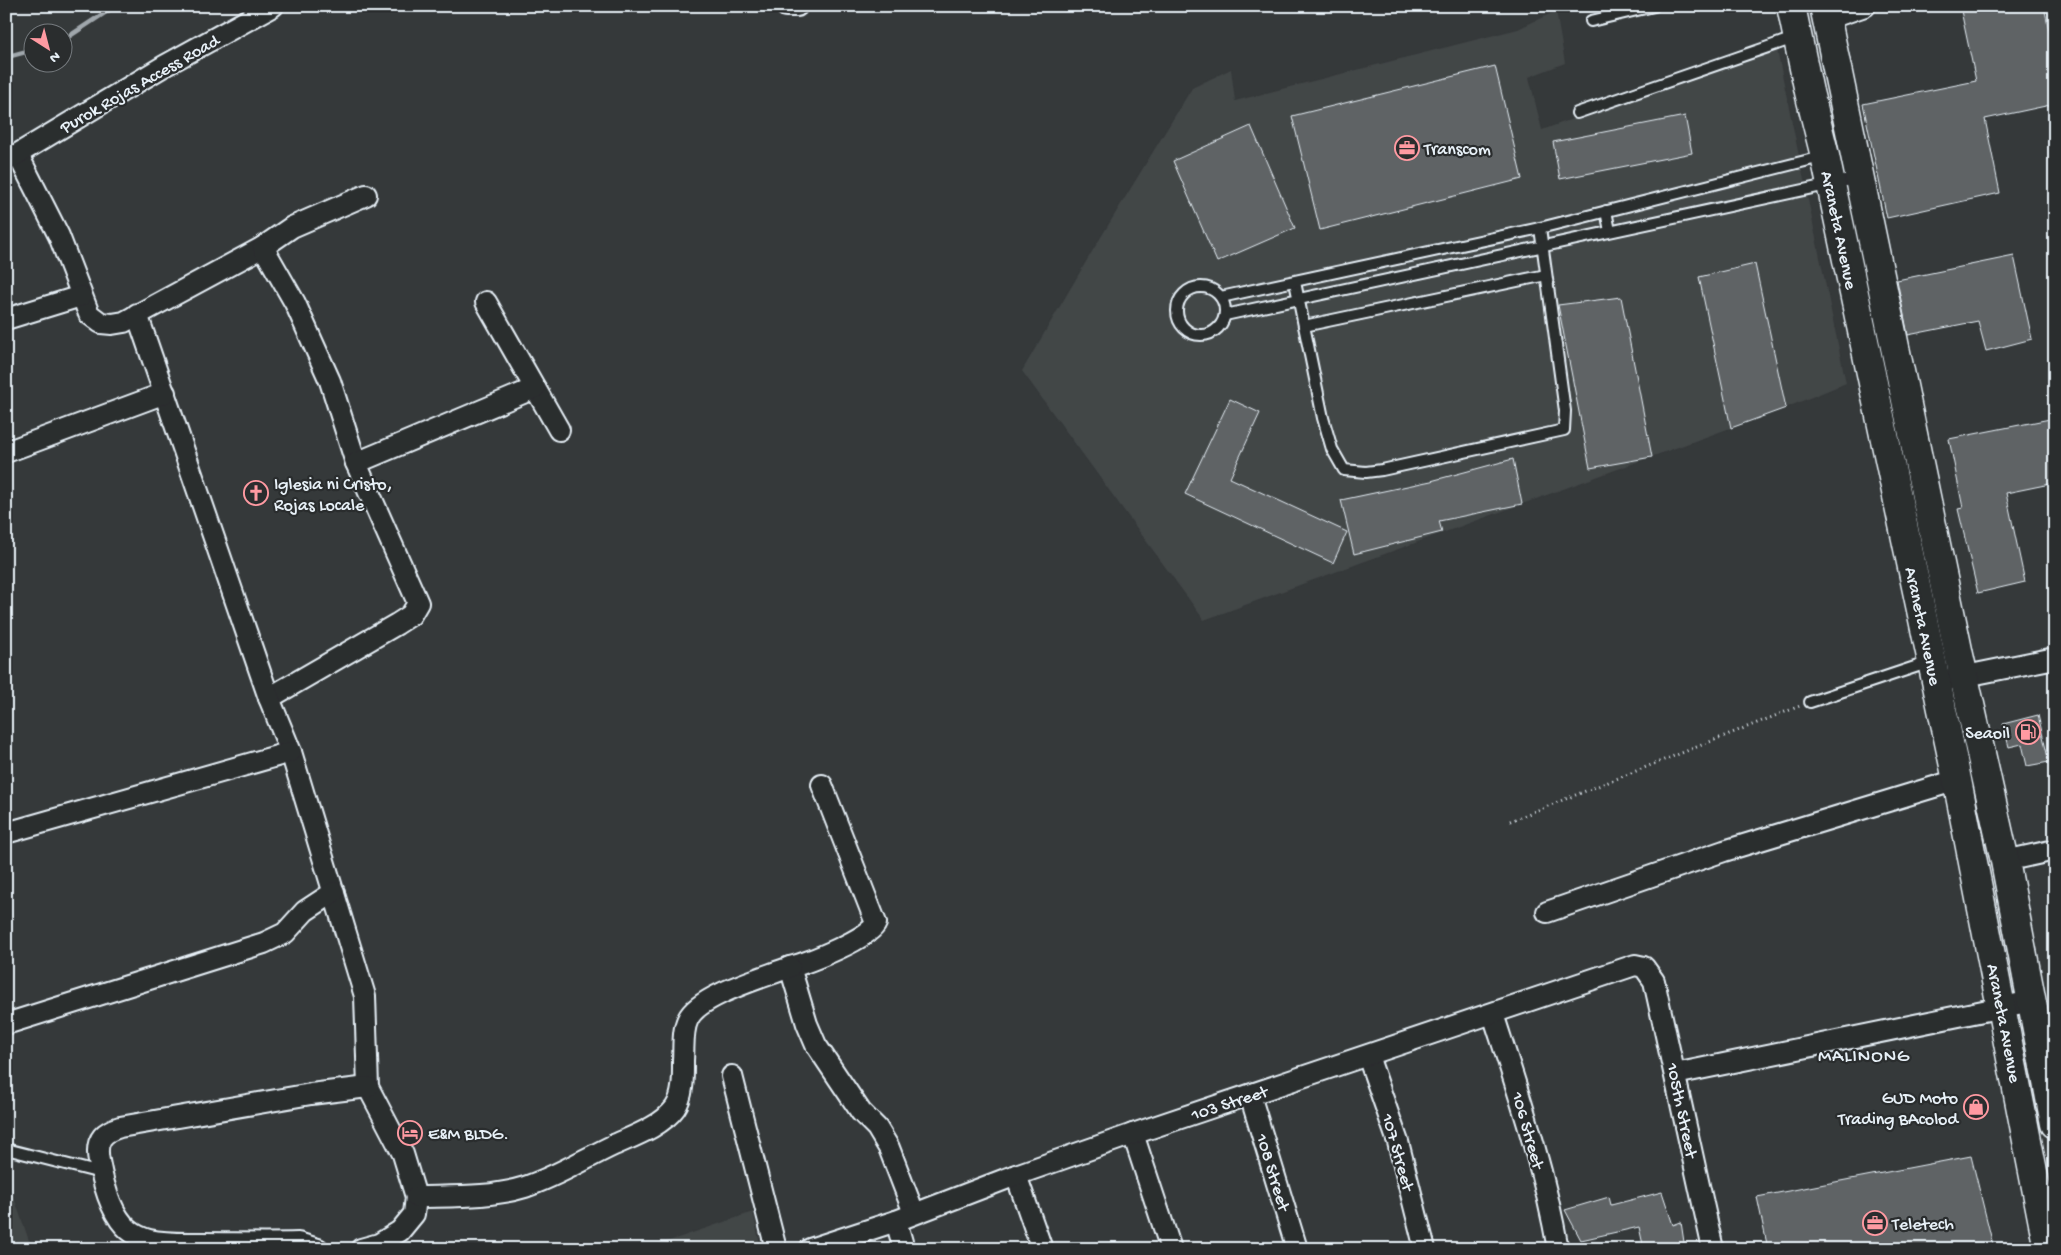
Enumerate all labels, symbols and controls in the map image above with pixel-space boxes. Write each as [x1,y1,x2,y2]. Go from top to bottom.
north arrow [22,22,72,72]
street label: Purok Rojas Access Road [56,30,225,140]
text: N [45,47,63,66]
office icon: Transcom [1394,135,1420,161]
place label: Transcom [1423,140,1491,161]
street label: Araneta Avenue [1815,169,1861,292]
place label: Iglesia ni Cristo, Rojas Locale [274,475,392,517]
church icon: Iglesia ni Cristo, Rojas Locale [243,480,269,506]
street label: Araneta Avenue [1899,565,1945,688]
fuel station icon: Seaoil [2015,719,2041,745]
place label: Seaoil [1965,724,2010,745]
street label: Araneta Avenue [1981,962,2024,1085]
district label: MALINONG [1818,1046,1910,1069]
street label: 105th Street [1660,1060,1701,1161]
street label: 103 Street [1188,1082,1272,1127]
street label: 106 Street [1505,1089,1548,1173]
place label: GUD Moto Trading BAcolod [1837,1089,1959,1131]
shop icon: GUD Moto Trading BAcolod [1963,1094,1989,1120]
street label: 107 Street [1375,1111,1418,1195]
hotel icon: E&M BLDG. [397,1120,423,1146]
place label: E&M BLDG. [428,1125,509,1146]
street label: 108 Street [1250,1131,1294,1215]
office icon: Teletech [1862,1210,1888,1236]
place label: Teletech [1891,1215,1954,1236]

